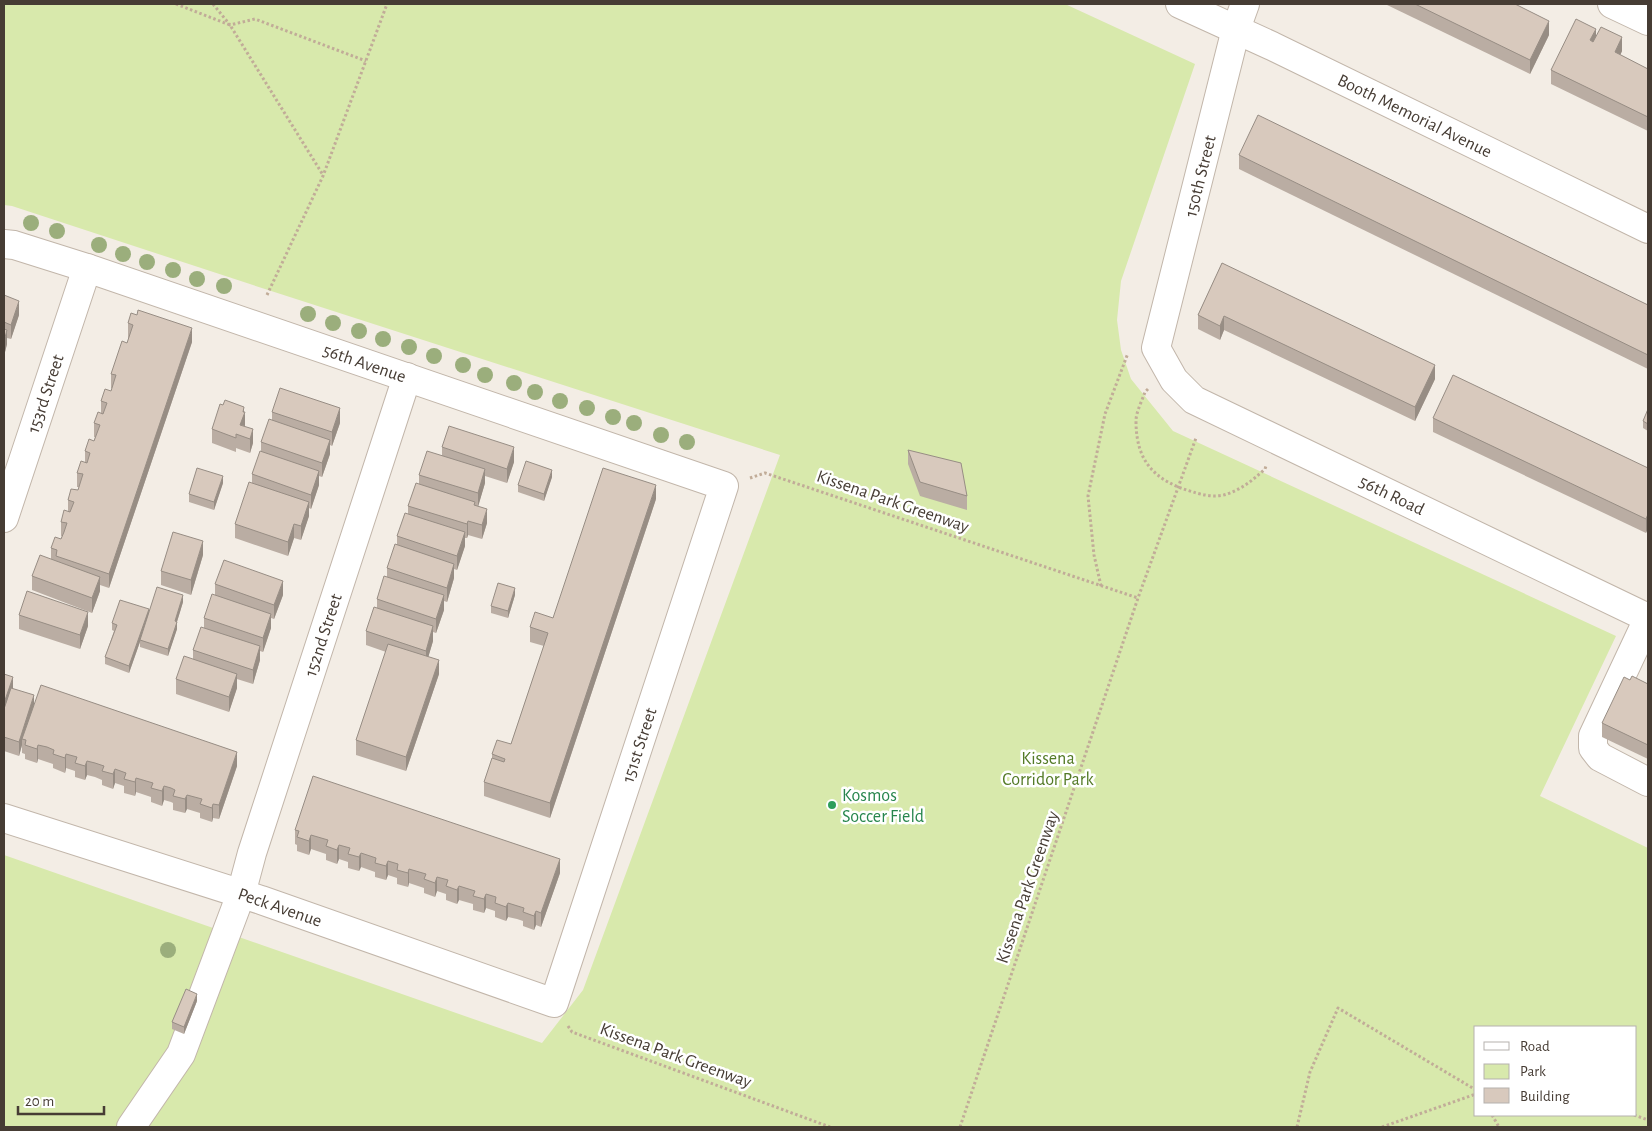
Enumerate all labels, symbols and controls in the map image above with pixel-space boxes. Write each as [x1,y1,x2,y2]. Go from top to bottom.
street label: Booth Memorial Avenue [1334,71,1494,161]
street label: 150th Street [1182,133,1220,219]
street label: 56th Avenue [320,341,408,386]
street label: 153rd Street [25,352,68,436]
street label: Kissena Park Greenway [814,467,971,537]
street label: 56th Road [1356,473,1427,519]
street label: 152nd Street [302,591,346,679]
street label: 151st Street [619,705,661,785]
park label: Kissena Corridor Park [1002,750,1095,789]
place label: Kosmos Soccer Field [842,787,924,826]
marker: Kosmos Soccer Field [826,799,838,811]
street label: Kissena Park Greenway [993,809,1063,966]
street label: Peck Avenue [235,885,324,931]
street label: Kissena Park Greenway [597,1020,754,1092]
legend [1474,1026,1637,1116]
text: Road [1520,1039,1550,1054]
text: Park [1520,1064,1546,1079]
scale bar [18,1084,104,1116]
text: Building [1520,1089,1570,1104]
text: 20 m [25,1094,54,1109]

